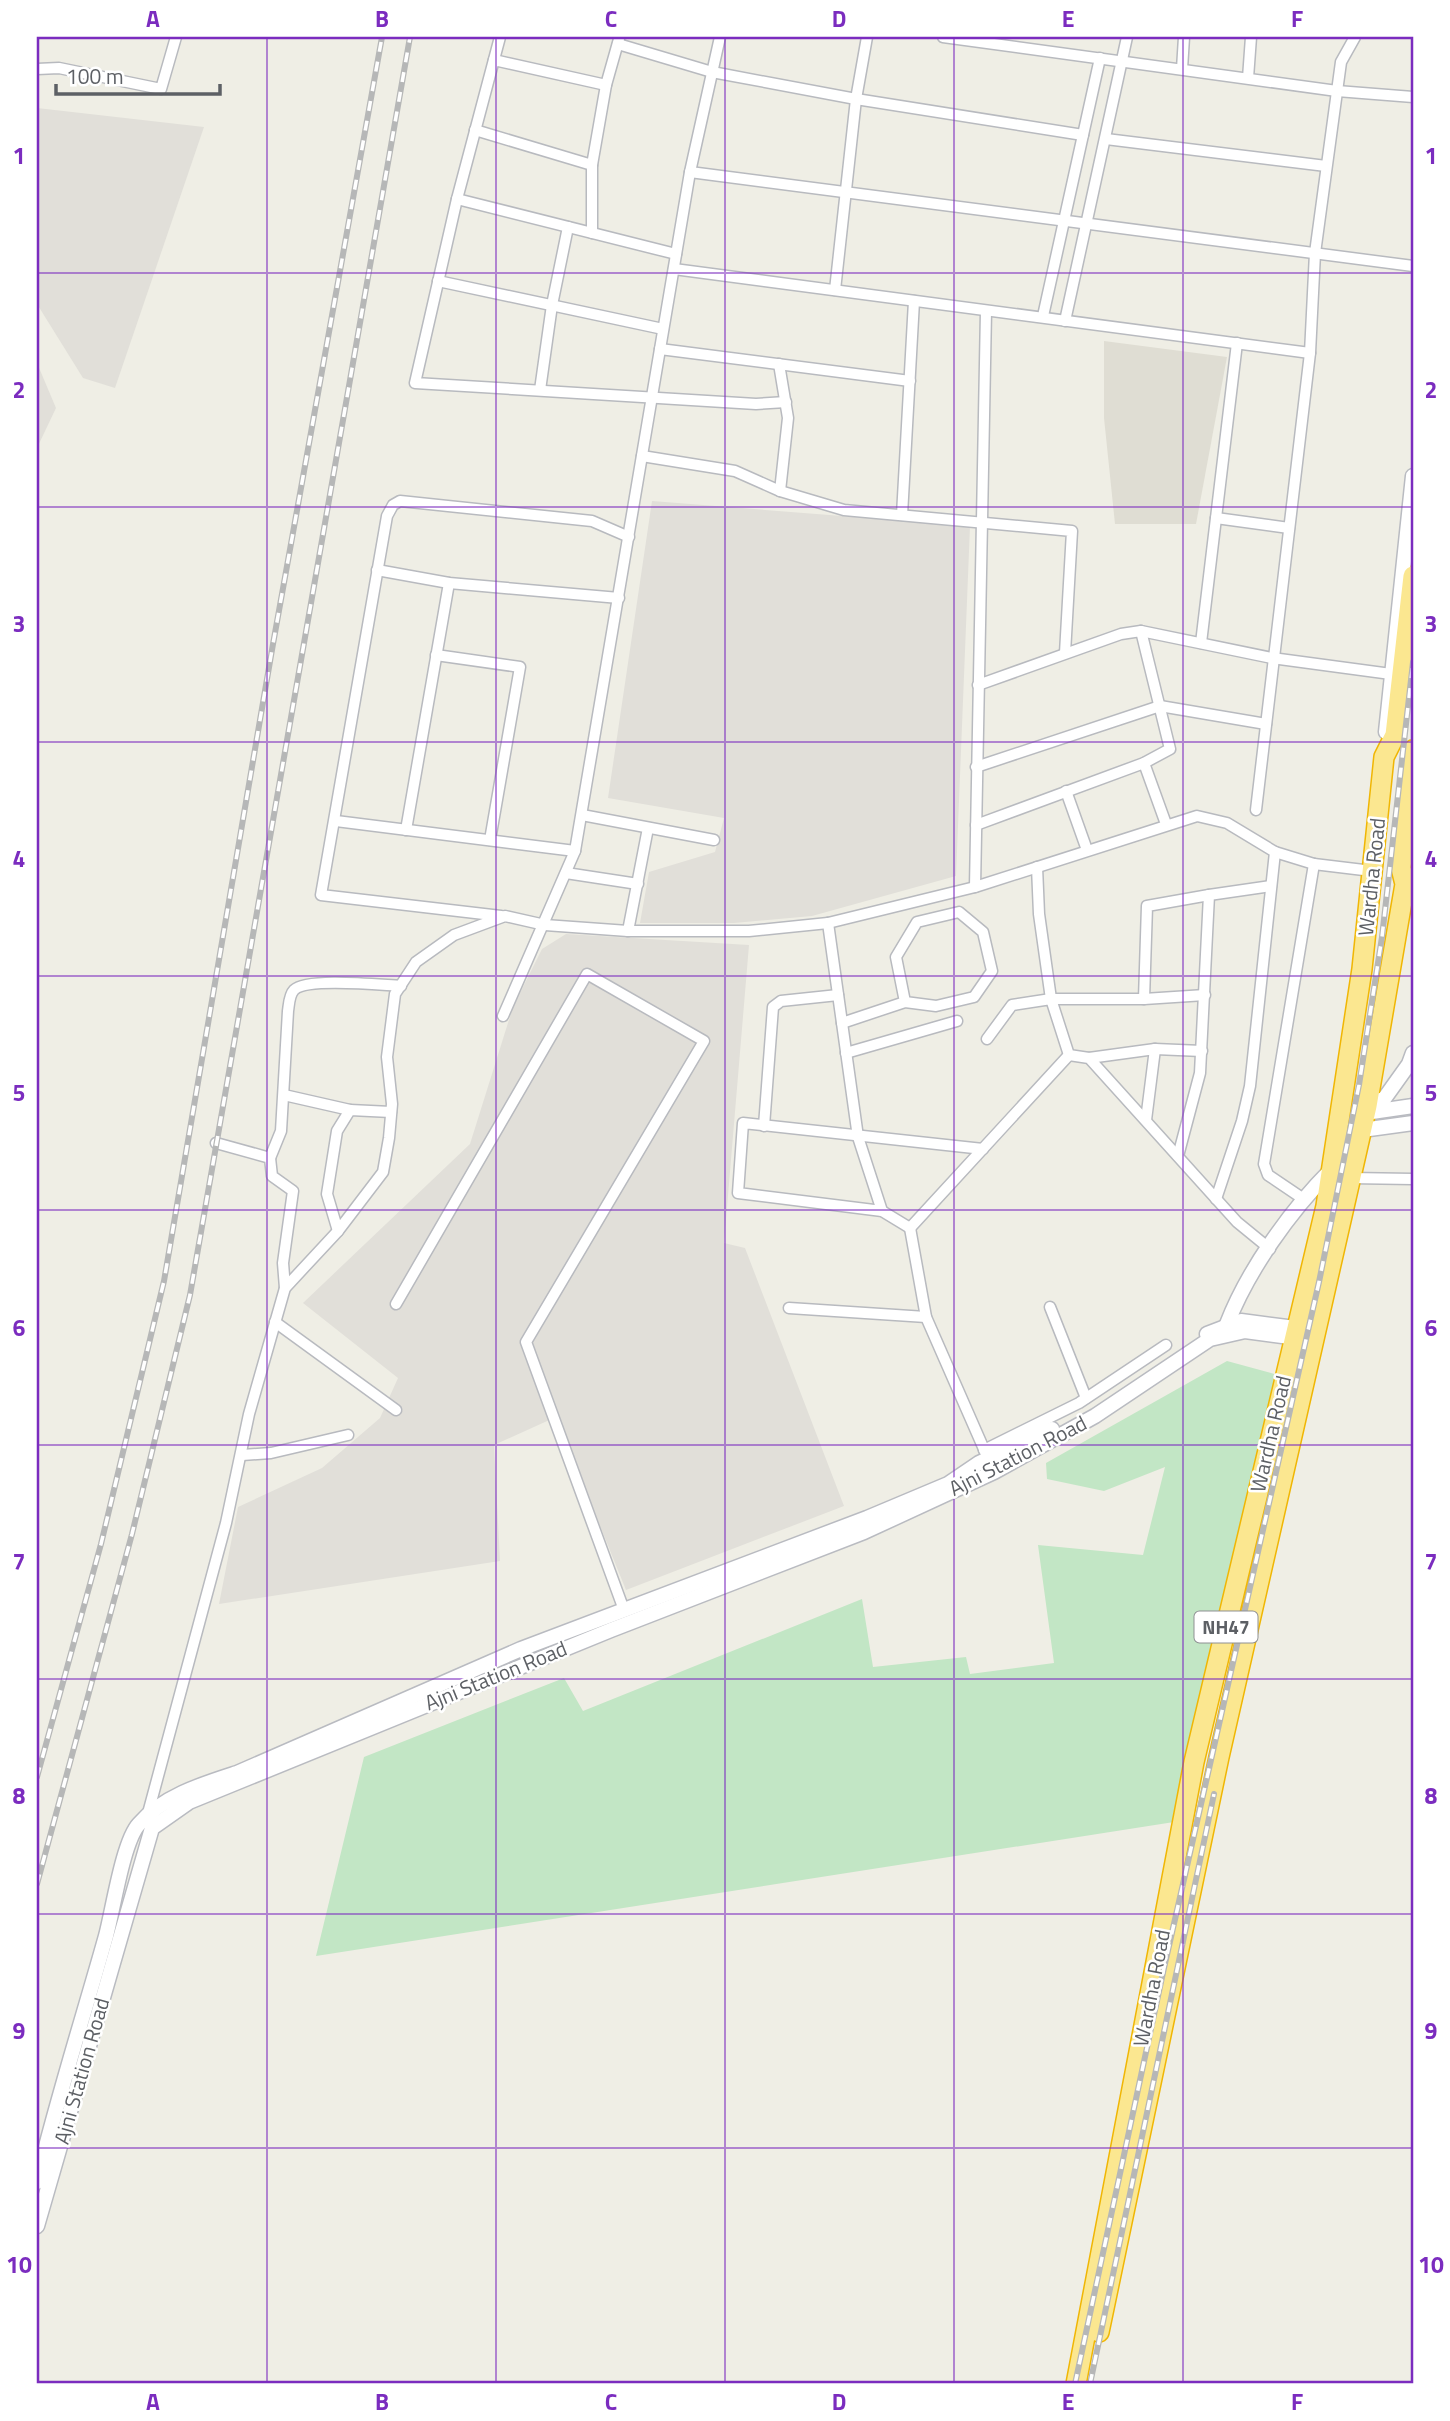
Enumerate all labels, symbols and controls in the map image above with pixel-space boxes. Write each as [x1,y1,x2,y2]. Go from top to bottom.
text: A [146,1,160,36]
text: B [375,1,389,36]
text: C [605,1,617,36]
text: D [832,1,846,36]
text: E [1062,1,1074,36]
text: F [1291,1,1303,36]
scale bar [56,52,220,96]
text: 100 m [66,60,123,92]
text: 1 [13,138,25,173]
text: 1 [1425,138,1437,173]
text: 2 [13,372,25,407]
text: 2 [1425,372,1437,407]
text: 3 [13,606,25,641]
text: 3 [1425,606,1437,641]
street label: Wardha Road [1349,816,1393,938]
text: 4 [13,841,25,876]
text: 4 [1425,841,1437,876]
text: 5 [13,1075,25,1110]
text: 5 [1425,1075,1437,1110]
text: 6 [13,1310,26,1345]
text: 6 [1425,1310,1438,1345]
street label: Wardha Road [1241,1372,1299,1495]
street label: Ajni Station Road [943,1407,1092,1504]
text: 7 [13,1544,25,1579]
text: 7 [1425,1544,1437,1579]
road number: NH47 [1194,1611,1258,1642]
street label: Ajni Station Road [420,1632,572,1718]
text: 8 [13,1778,26,1813]
text: 8 [1425,1778,1438,1813]
street label: Wardha Road [1124,1926,1178,2049]
street label: Ajni Station Road [45,1994,117,2148]
text: 9 [13,2013,26,2048]
text: 9 [1425,2013,1438,2048]
text: 10 [6,2247,32,2282]
text: 10 [1418,2247,1444,2282]
text: A [146,2384,160,2419]
text: B [375,2384,389,2419]
text: C [605,2384,617,2419]
text: D [832,2384,846,2419]
text: E [1062,2384,1074,2419]
text: F [1291,2384,1303,2419]

